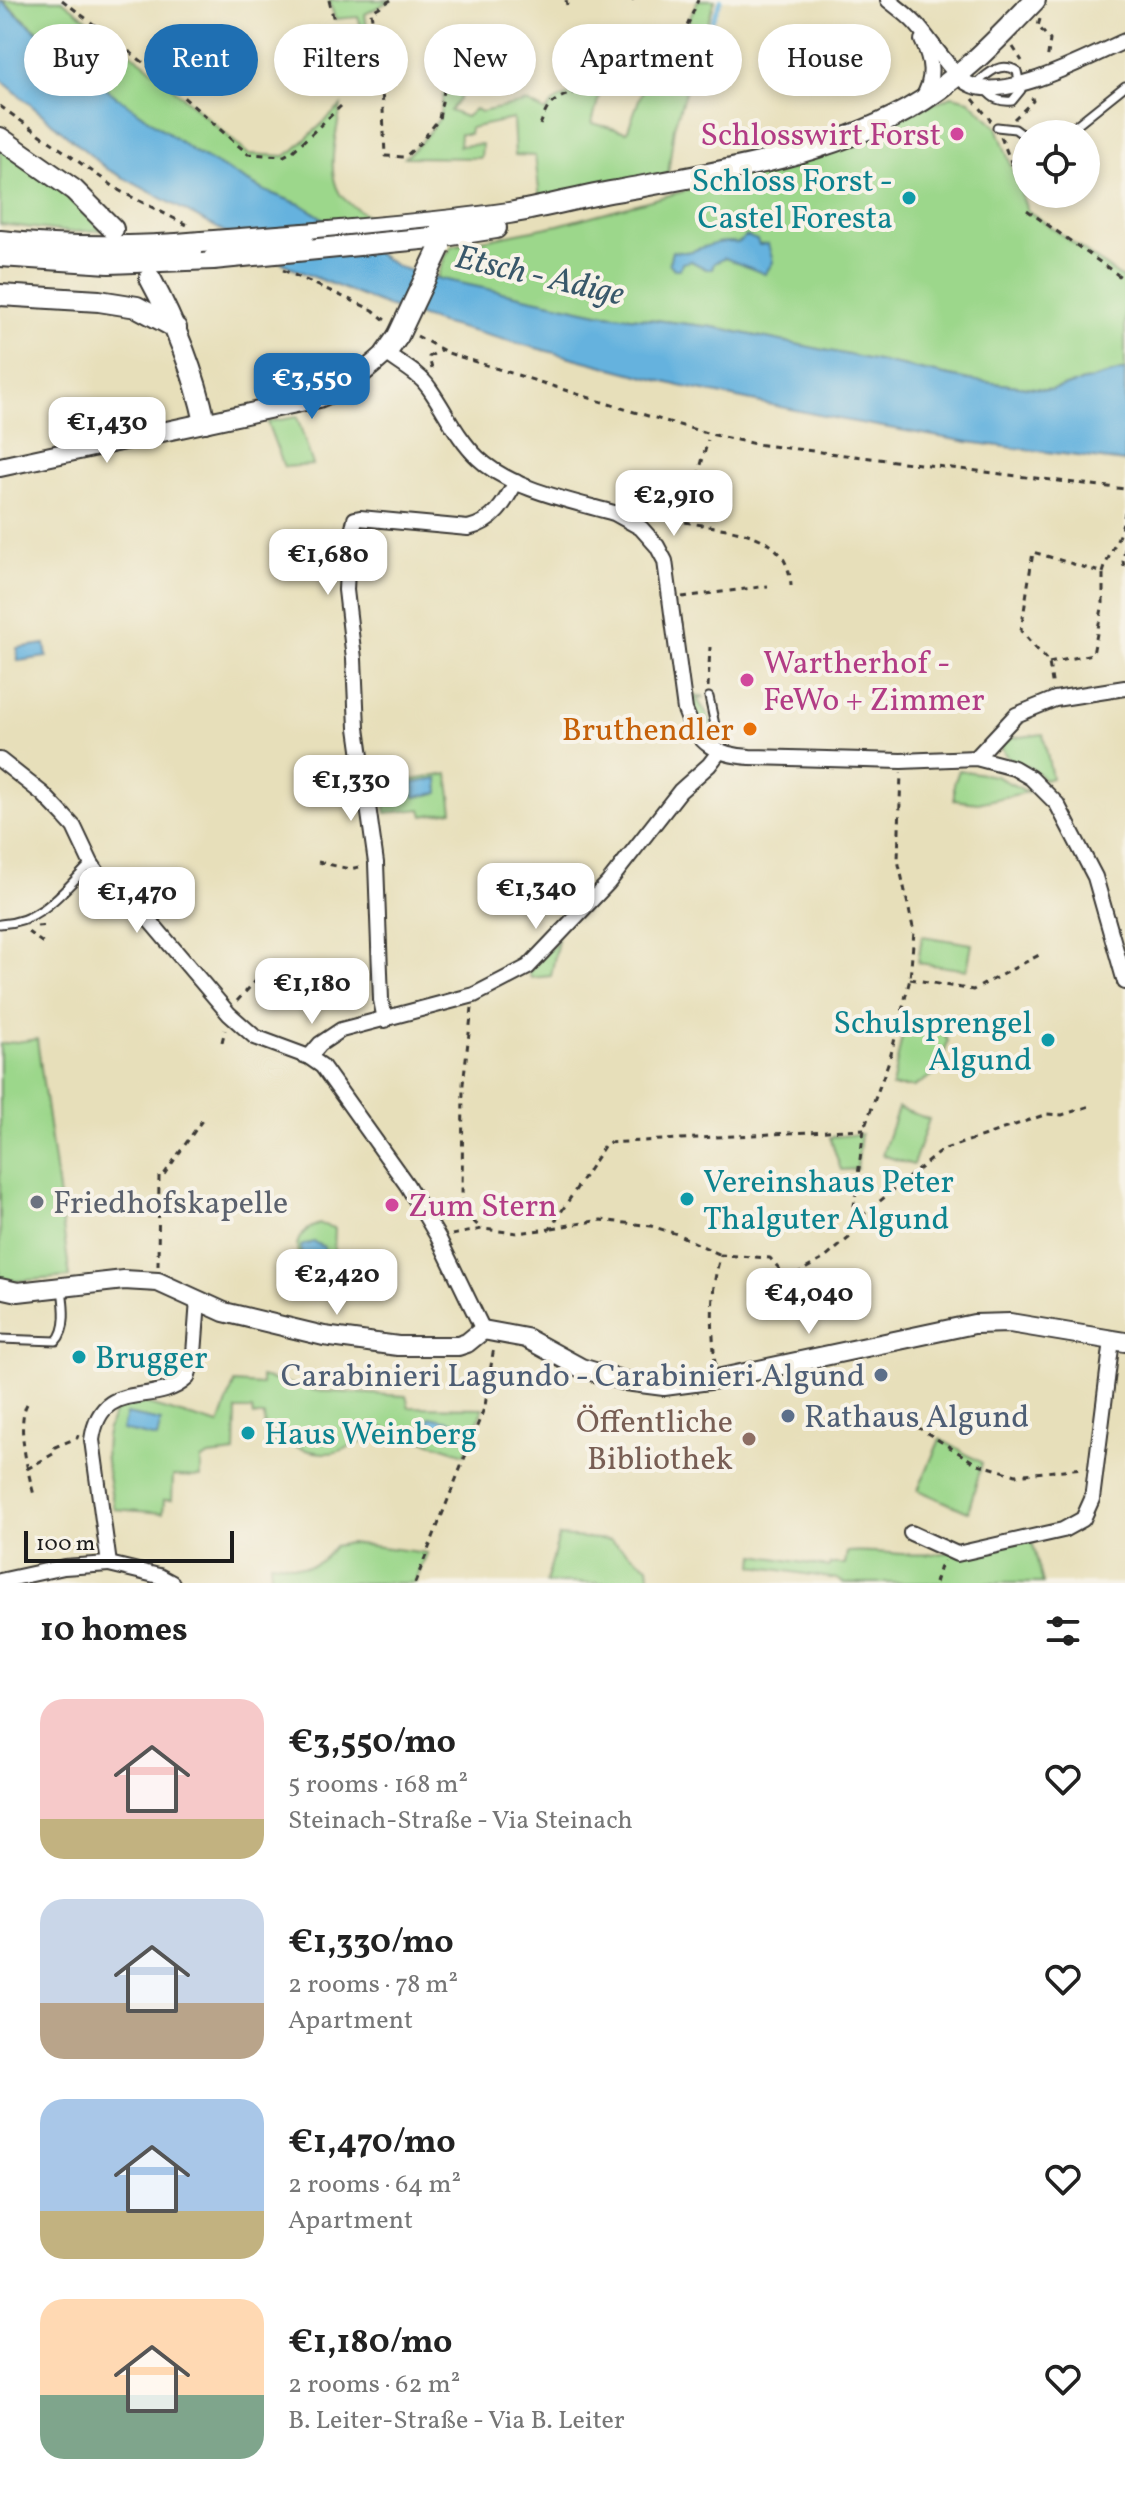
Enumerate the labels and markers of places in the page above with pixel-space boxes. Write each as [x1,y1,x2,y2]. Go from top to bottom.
place label: Schlosswirt Forst [700,115,941,159]
marker: Schlosswirt Forst [948,125,966,143]
place label: Schloss Forst - Castel Foresta [691,161,893,242]
marker: Schloss Forst - Castel Foresta [900,189,918,207]
pin: €3,550 [247,353,377,421]
pin: €1,430 [42,397,172,465]
pin: €2,910 [609,470,739,538]
pin: €1,680 [263,529,393,597]
place label: Wartherhof - FeWo + Zimmer [763,643,985,724]
marker: Wartherhof - FeWo + Zimmer [738,671,756,689]
place label: Bruthendler [562,710,734,754]
marker: Bruthendler [741,720,759,738]
pin: €1,330 [286,755,416,823]
pin: €1,340 [471,863,601,931]
pin: €1,470 [72,867,202,935]
pin: €1,180 [247,958,377,1026]
place label: Schulsprengel Algund [833,1003,1032,1084]
marker: Schulsprengel Algund [1039,1031,1057,1049]
place label: Vereinshaus Peter Thalguter Algund [703,1162,954,1243]
place label: Friedhofskapelle [53,1183,288,1227]
place label: Zum Stern [408,1186,557,1230]
marker: Vereinshaus Peter Thalguter Algund [678,1190,696,1208]
marker: Friedhofskapelle [28,1193,46,1211]
marker: Zum Stern [383,1196,401,1214]
pin: €2,420 [272,1249,402,1317]
pin: €4,040 [744,1268,874,1336]
place label: Brugger [95,1338,208,1382]
marker: Brugger [70,1348,88,1366]
place label: Carabinieri Lagundo - Carabinieri Algund [281,1356,865,1400]
marker: Carabinieri Lagundo - Carabinieri Algund [872,1366,890,1384]
place label: Rathaus Algund [804,1397,1029,1441]
place label: Öffentliche Bibliothek [576,1402,733,1483]
marker: Rathaus Algund [779,1407,797,1425]
place label: Haus Weinberg [264,1414,477,1458]
marker: Haus Weinberg [239,1424,257,1442]
marker: Öffentliche Bibliothek [740,1430,758,1448]

